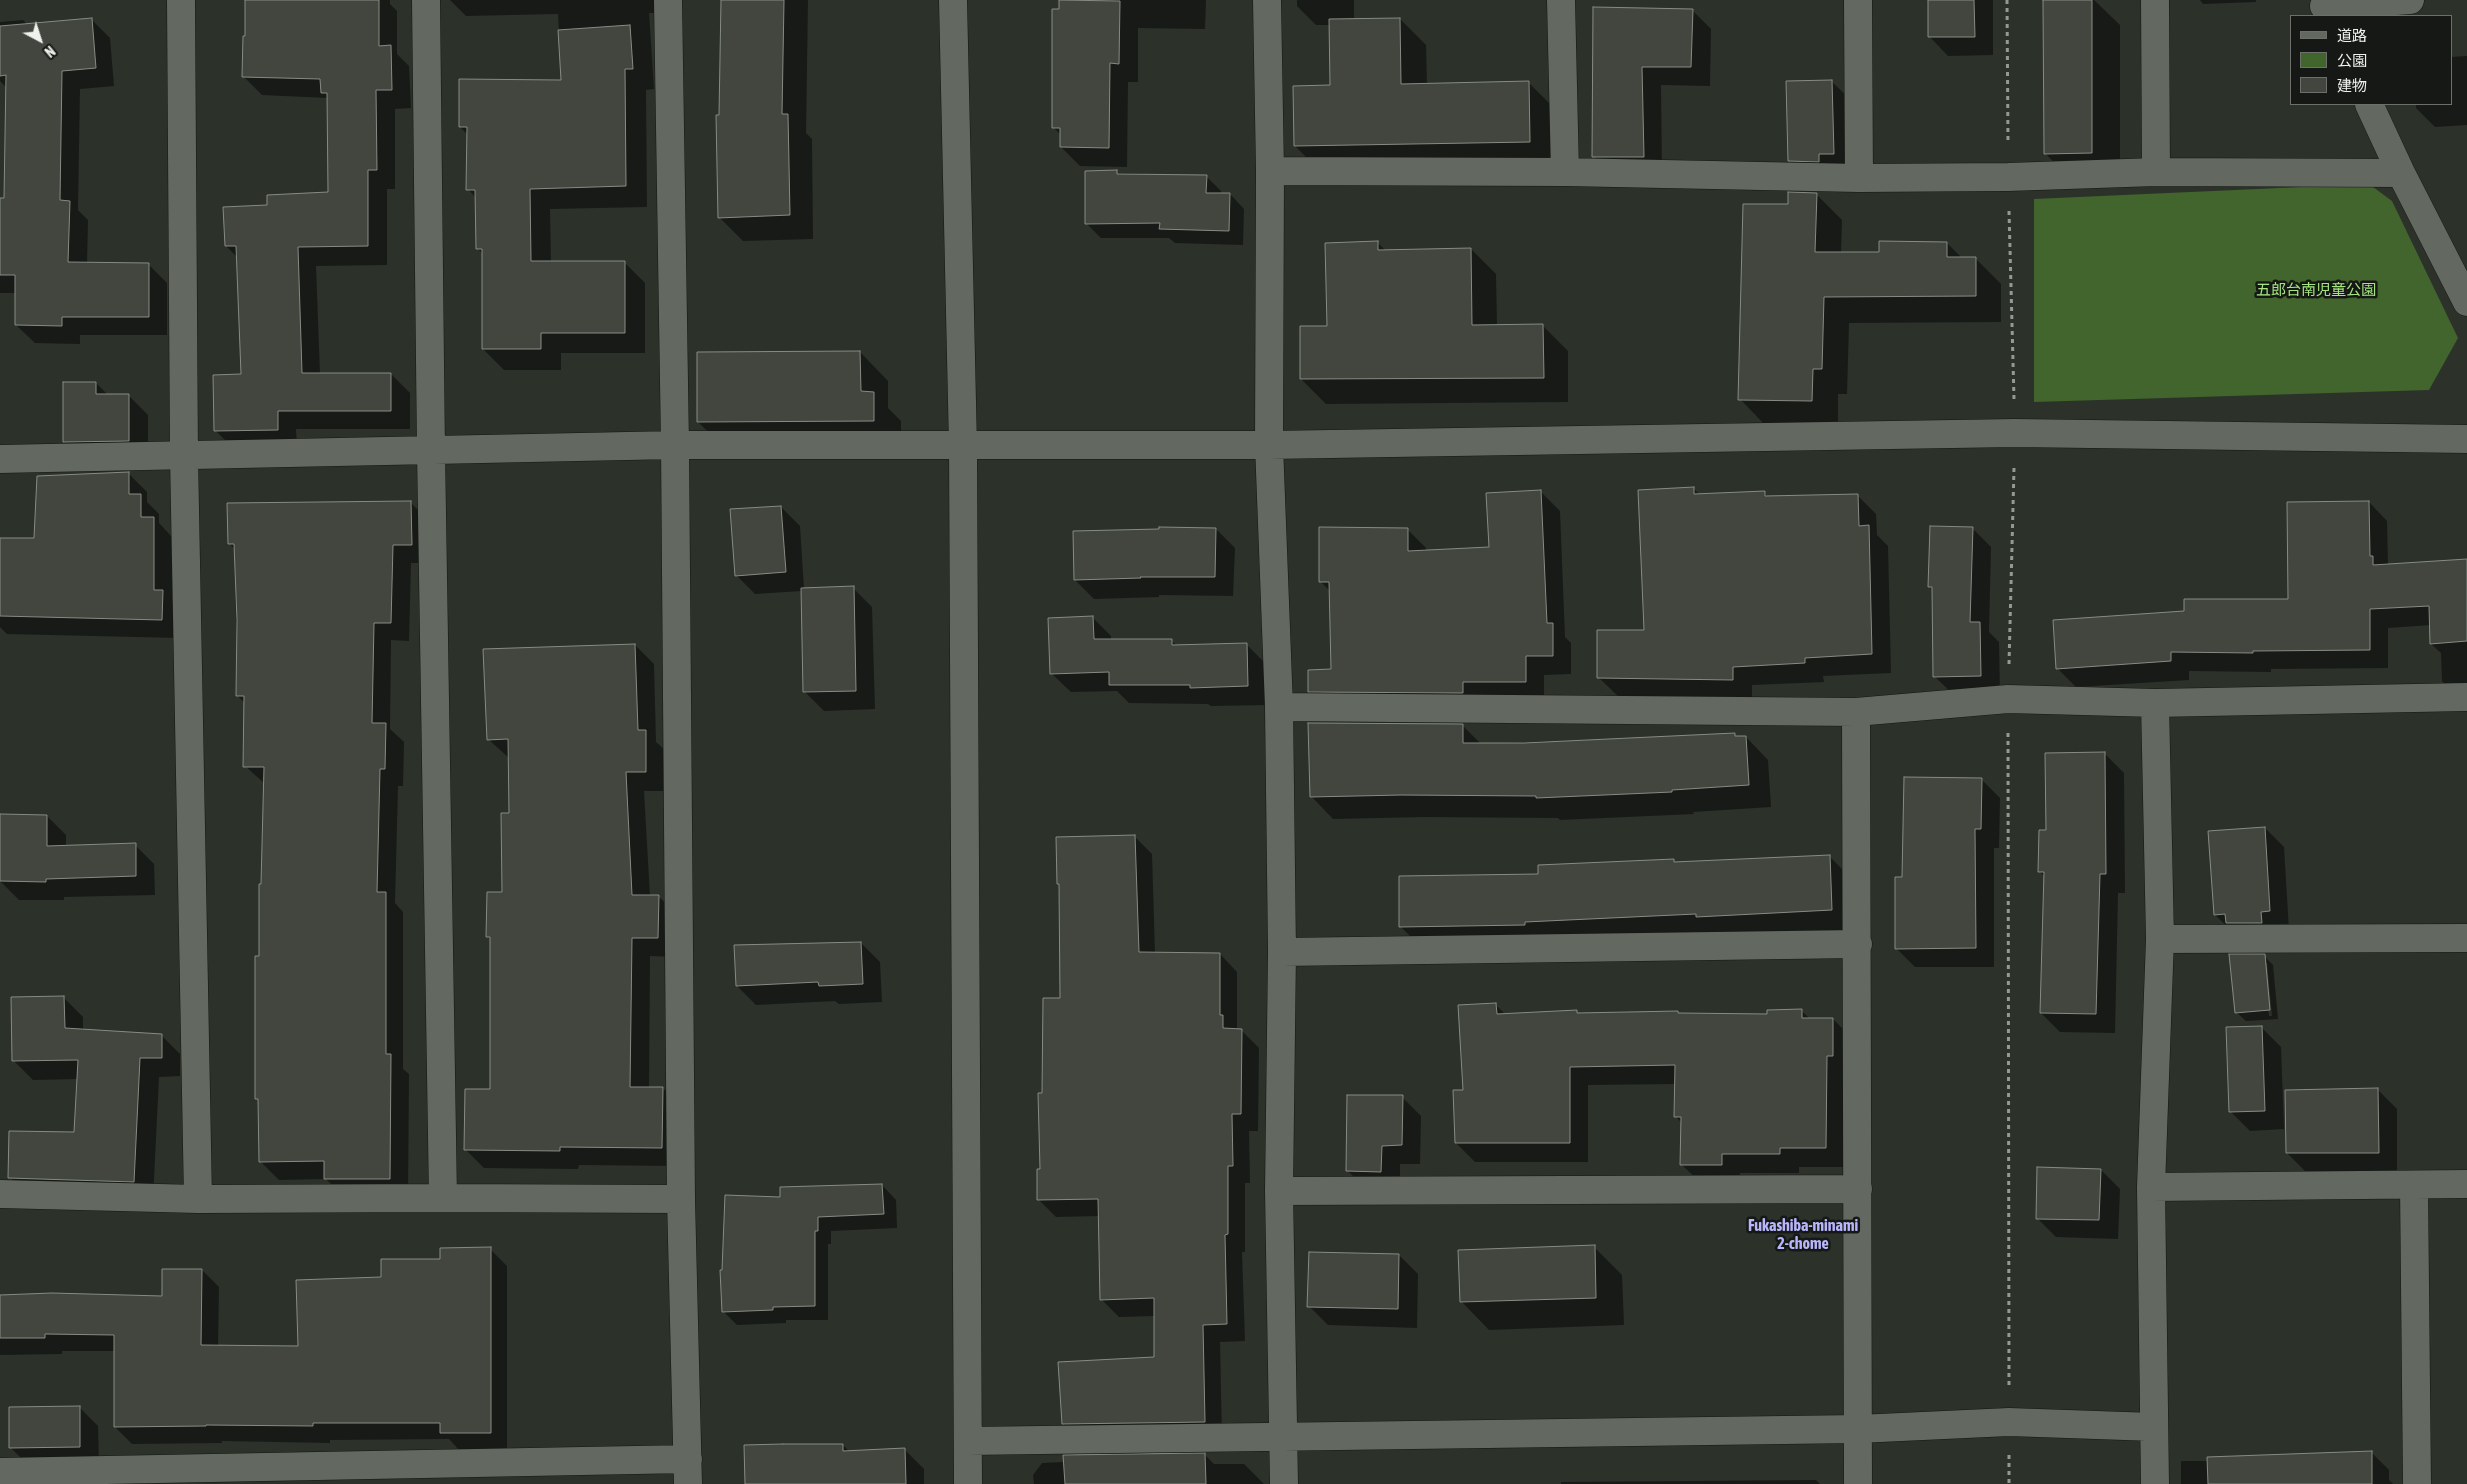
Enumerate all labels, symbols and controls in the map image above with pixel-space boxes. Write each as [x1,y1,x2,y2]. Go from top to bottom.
north arrow [15,15,65,65]
legend [2290,15,2452,105]
text: 道路 [2337,27,2367,44]
text: N [41,43,58,60]
text: 公園 [2337,52,2367,69]
text: 建物 [2337,77,2367,94]
park label: 五郎台南児童公園 [2256,281,2376,299]
district label: Fukashiba-minami 2-chome [1748,1216,1858,1254]

